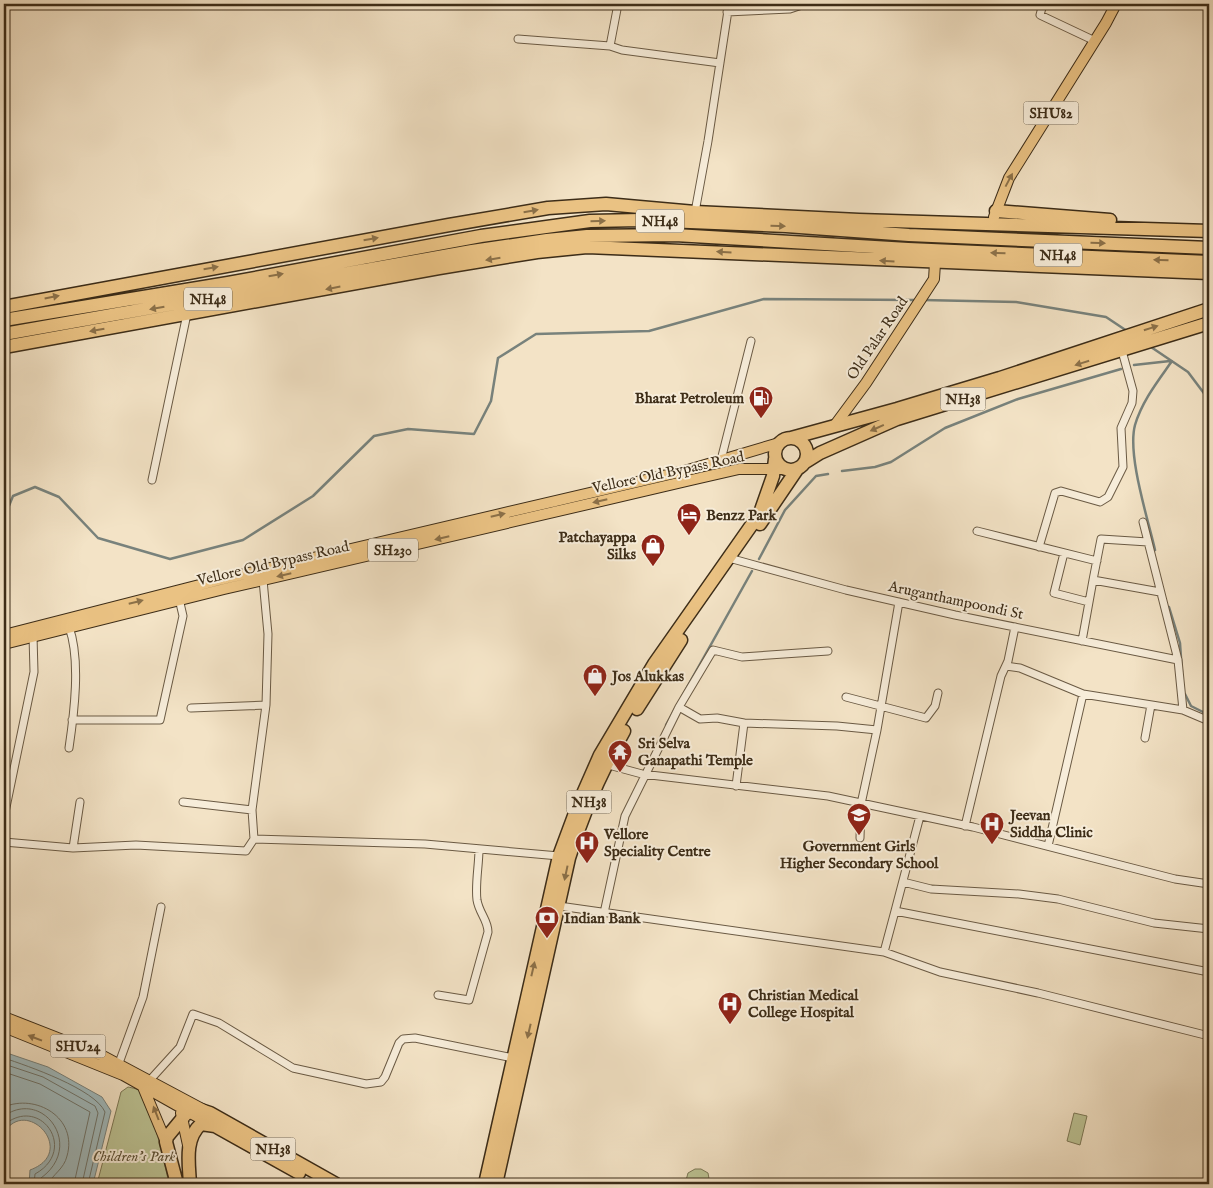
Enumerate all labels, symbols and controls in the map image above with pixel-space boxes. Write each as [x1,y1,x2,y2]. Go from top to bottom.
road number: SHU82 [1024,102,1078,125]
one-way arrow [1005,173,1013,187]
one-way arrow [524,207,540,215]
road number: NH48 [636,210,684,232]
one-way arrow [590,217,606,225]
one-way arrow [770,222,786,230]
one-way arrow [364,235,379,243]
one-way arrow [1090,240,1106,248]
road number: NH48 [1034,244,1082,266]
one-way arrow [716,247,732,255]
one-way arrow [990,248,1006,256]
one-way arrow [1152,255,1168,263]
one-way arrow [485,256,501,264]
one-way arrow [878,256,894,264]
one-way arrow [204,264,220,272]
one-way arrow [269,270,285,278]
one-way arrow [325,285,341,293]
road number: NH48 [184,288,232,310]
street label: Old Palar Road [843,292,913,383]
one-way arrow [44,293,59,301]
one-way arrow [149,304,165,312]
one-way arrow [1143,324,1158,331]
one-way arrow [89,327,105,335]
one-way arrow [1074,359,1089,367]
fuel station icon: Bharat Petroleum [748,385,774,419]
road number: NH38 [940,388,986,410]
place label: Bharat Petroleum [635,389,744,408]
one-way arrow [870,424,884,432]
street label: Vellore Old Bypass Road [589,447,747,498]
one-way arrow [592,497,607,505]
hotel icon: Benzz Park [676,502,702,536]
place label: Benzz Park [706,506,777,525]
one-way arrow [491,511,506,519]
place label: Patchayappa Silks [559,528,637,564]
shop icon: Patchayappa Silks [640,533,666,567]
one-way arrow [434,534,449,542]
street label: Vellore Old Bypass Road [194,537,352,590]
road number: SH230 [368,538,418,562]
one-way arrow [276,571,291,579]
street label: Aruganthampoondi St [886,577,1025,624]
one-way arrow [128,598,143,606]
shop icon: Jos Alukkas [582,663,608,697]
place label: Jos Alukkas [610,667,685,686]
place label: Sri Selva Ganapathi Temple [638,734,753,770]
temple icon: Sri Selva Ganapathi Temple [607,739,633,773]
road number: NH38 [566,790,612,814]
school or university icon: Government Girls Higher Secondary School [846,802,872,836]
place label: Jeevan Siddha Clinic [1008,806,1093,842]
hospital icon: Jeevan Siddha Clinic [979,811,1005,845]
place label: Vellore Speciality Centre [603,825,711,861]
hospital icon: Vellore Speciality Centre [574,830,600,864]
place label: Government Girls Higher Secondary School [780,837,939,873]
one-way arrow [562,865,570,880]
bank icon: Indian Bank [534,905,560,939]
place label: Indian Bank [564,909,642,928]
one-way arrow [529,961,537,977]
place label: Christian Medical College Hospital [748,986,859,1022]
hospital icon: Christian Medical College Hospital [717,991,743,1025]
one-way arrow [525,1023,533,1038]
one-way arrow [27,1034,42,1041]
road number: SHU24 [50,1034,106,1058]
one-way arrow [151,1106,159,1121]
road number: NH38 [250,1138,296,1160]
park label: Children's Park [93,1147,175,1166]

